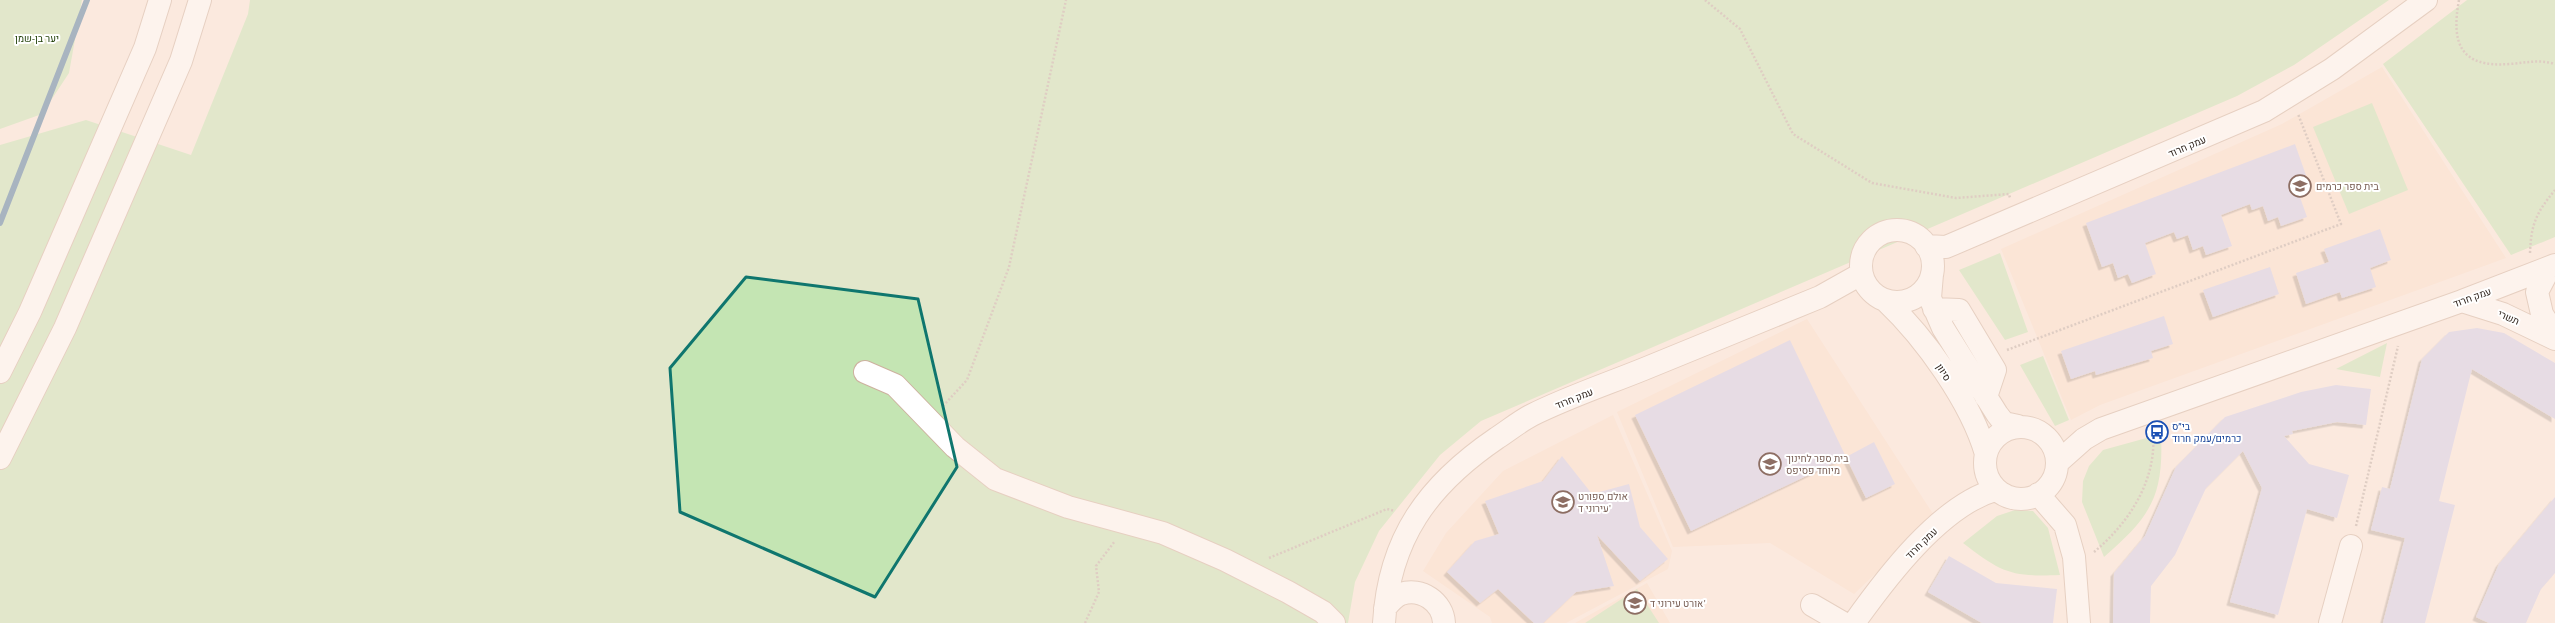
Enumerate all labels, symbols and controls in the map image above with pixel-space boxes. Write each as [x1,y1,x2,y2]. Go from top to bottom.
park label: יער בן-שמן [15,33,59,44]
street label: עמק חרוד [2167,134,2208,159]
school or university icon: בית ספר כרמים [2287,173,2313,199]
place label: בית ספר כרמים [2316,181,2379,192]
street label: עמק חרוד [2452,285,2493,309]
street label: תשרי [2496,308,2521,327]
street label: סיוון [1934,362,1953,383]
street label: עמק חרוד [1554,386,1595,411]
bus stop icon: בי״ס כרמים/עמק חרוד [2144,419,2170,445]
place label: בי״ס כרמים/עמק חרוד [2172,421,2241,444]
school or university icon: בית ספר לחינוך מיוחד פסיפס [1757,451,1783,477]
place label: בית ספר לחינוך מיוחד פסיפס [1786,453,1849,476]
school or university icon: אולם ספורט עירוני ד' [1550,489,1576,515]
place label: אולם ספורט עירוני ד' [1578,491,1628,514]
street label: עמק חרוד [1903,526,1939,561]
school or university icon: אורט עירוני ד' [1622,590,1648,616]
place label: אורט עירוני ד' [1650,598,1706,609]

